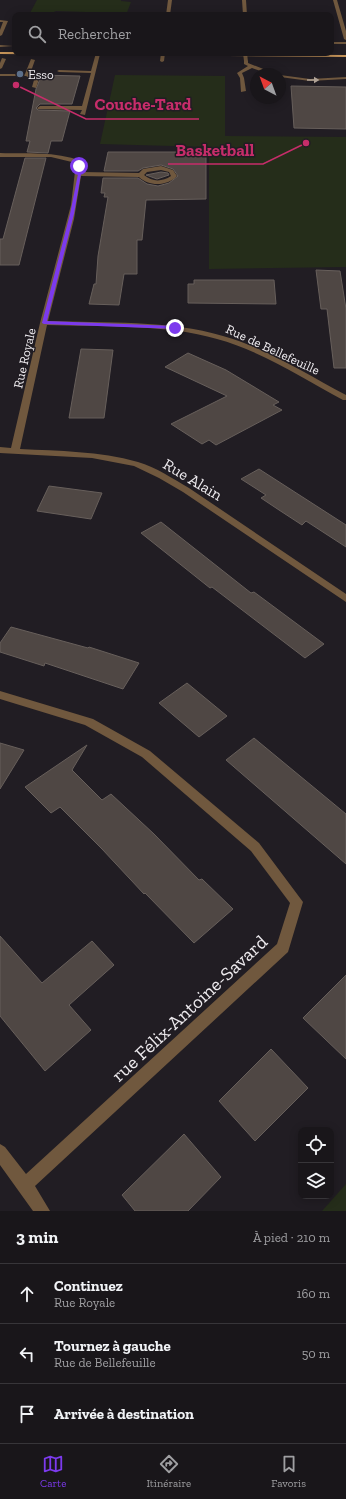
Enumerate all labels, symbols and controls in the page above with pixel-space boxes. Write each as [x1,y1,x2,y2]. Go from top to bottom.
search box [12,12,334,56]
icon: search [26,23,48,45]
text: Rechercher [58,25,132,43]
place label: Esso [28,67,54,82]
north arrow [250,68,286,104]
marker: Esso [15,69,25,79]
one-way arrow [307,77,320,83]
callout: Couche-Tard [86,90,199,119]
text: Couche-Tard [94,94,192,114]
callout: Basketball [168,135,263,164]
text: Basketball [176,140,255,160]
route start [70,157,88,175]
route end [166,319,184,337]
street label: Rue de Bellefeuille [224,321,322,378]
street label: Rue Royale [10,327,39,390]
street label: Rue Alain [160,454,226,505]
street label: rue Félix-Antoine-Savard [107,930,272,1087]
map controls [298,1127,334,1199]
button: locate [298,1127,334,1163]
button: layers [298,1163,334,1199]
text: 3 min [16,1227,58,1247]
text: À pied · 210 m [253,1230,330,1245]
text: Continuez [54,1277,123,1295]
icon: ahead [16,1283,38,1305]
text: 160 m [296,1286,330,1301]
text: Rue Royale [54,1295,115,1310]
text: Tournez à gauche [54,1337,171,1355]
icon: left [16,1343,38,1365]
text: 50 m [302,1346,330,1361]
text: Rue de Bellefeuille [54,1355,156,1370]
icon: arrive [16,1403,38,1425]
text: Arrivée à destination [54,1405,194,1423]
tab: Carte [40,1453,66,1490]
tab: Itinéraire [146,1453,191,1490]
tab: Favoris [271,1453,306,1490]

